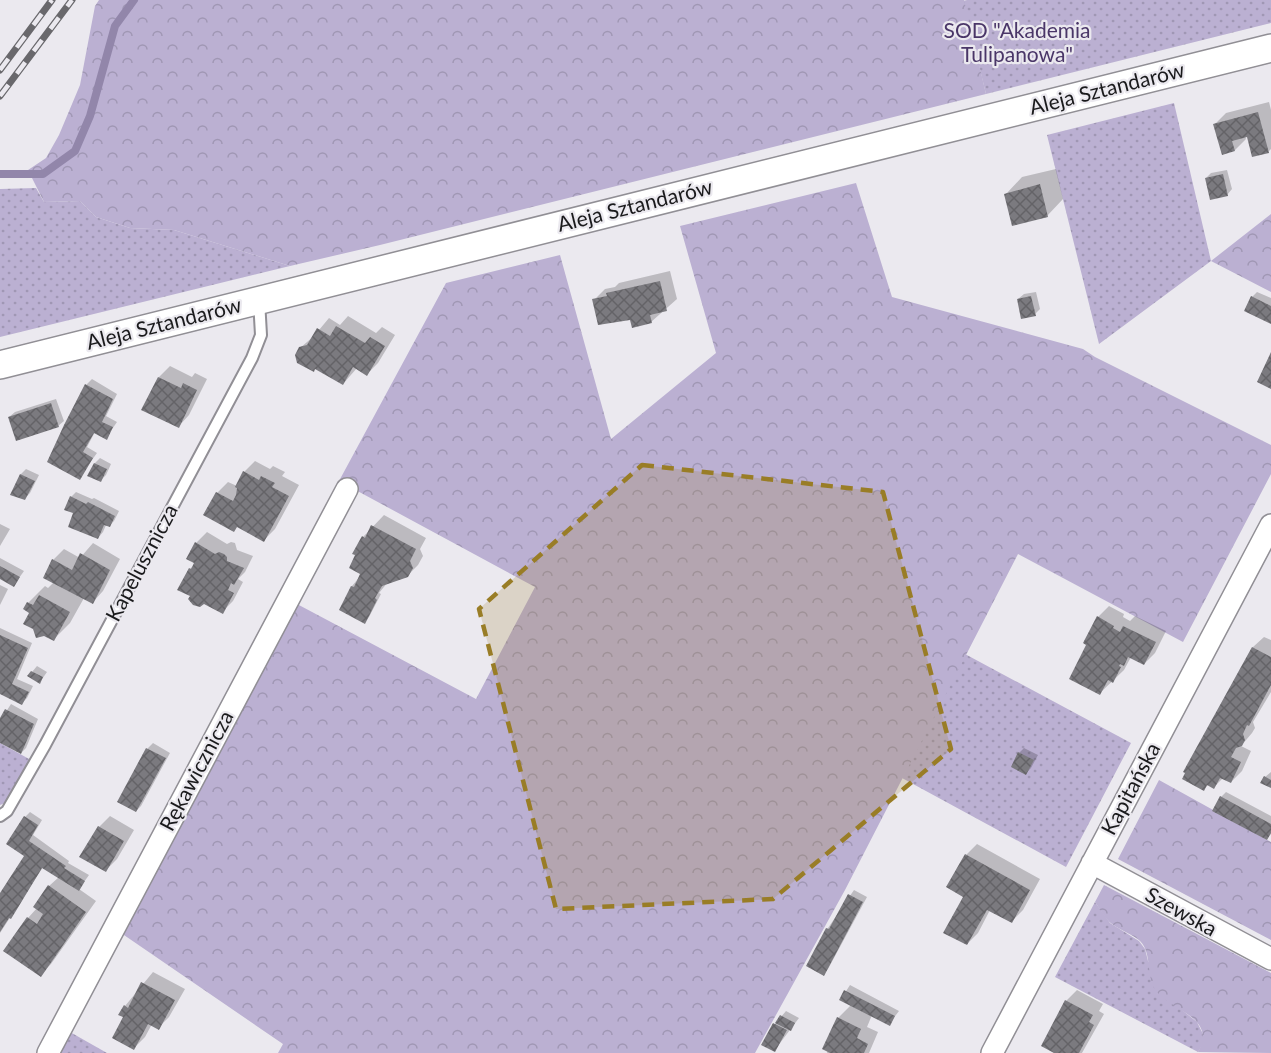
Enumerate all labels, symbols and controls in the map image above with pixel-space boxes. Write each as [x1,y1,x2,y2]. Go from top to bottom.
park label: SOD "Akademia Tulipanowa" [943,17,1091,66]
street label: Aleja Sztandarów [1026,56,1187,119]
street label: Aleja Sztandarów [554,173,715,236]
street label: Aleja Sztandarów [83,291,244,354]
street label: Kapelusznicza [99,499,182,625]
street label: Rękawicznicza [154,706,238,835]
street label: Kapitańska [1095,738,1164,839]
street label: Szewska [1142,881,1222,941]

